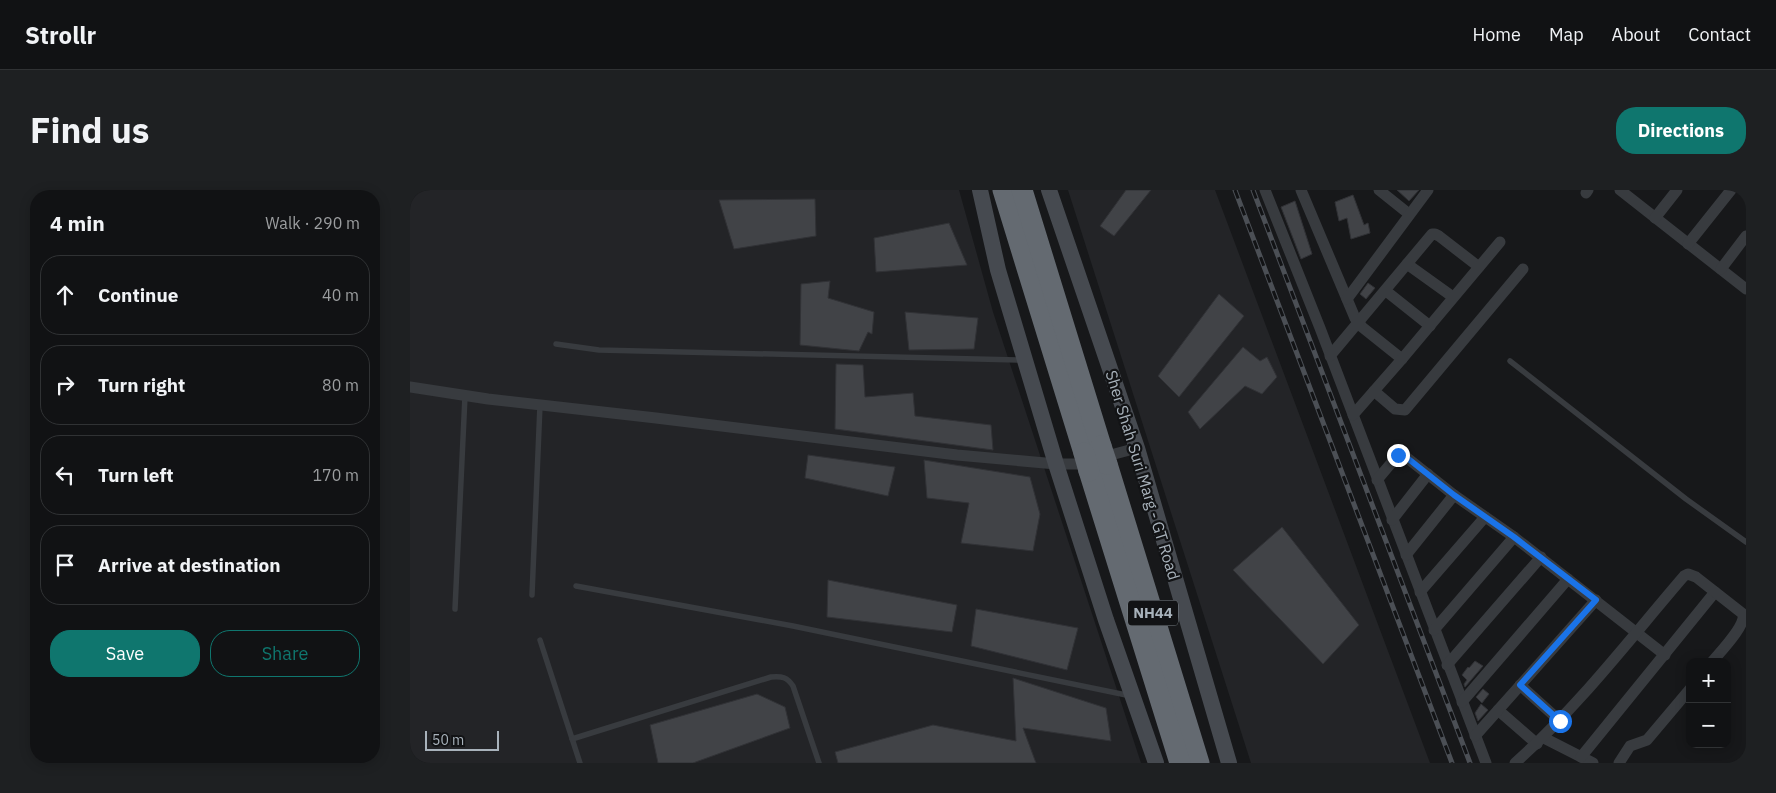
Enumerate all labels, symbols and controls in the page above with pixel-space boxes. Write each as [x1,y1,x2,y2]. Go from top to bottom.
text: Strollr [25,19,96,51]
text: Home [1473,23,1521,46]
text: Map [1549,23,1584,46]
text: About [1612,23,1660,46]
text: Contact [1688,23,1751,46]
text: Find us [30,107,149,153]
button: Directions [1616,107,1746,154]
text: 4 min [50,209,105,237]
text: Walk · 290 m [265,213,360,233]
icon: ahead [51,281,79,309]
text: Continue [98,283,178,307]
text: 40 m [322,285,359,305]
street label: Sher Shah Suri Marg - GT Road [1102,368,1184,582]
icon: right [51,371,79,399]
text: Turn right [98,373,185,397]
text: 80 m [322,375,359,395]
route end [1387,444,1410,467]
icon: left [51,461,79,489]
text: Turn left [98,463,174,487]
text: 170 m [312,465,359,485]
icon: arrive [51,551,79,579]
text: Arrive at destination [98,553,281,577]
road number: NH44 [1128,600,1178,626]
button: Save [50,630,200,677]
button: Share [210,630,360,677]
map controls [1686,658,1731,748]
button: + [1686,658,1731,703]
button: − [1686,703,1731,748]
route start [1549,710,1572,733]
scale bar [425,728,499,751]
text: 50 m [432,731,464,749]

